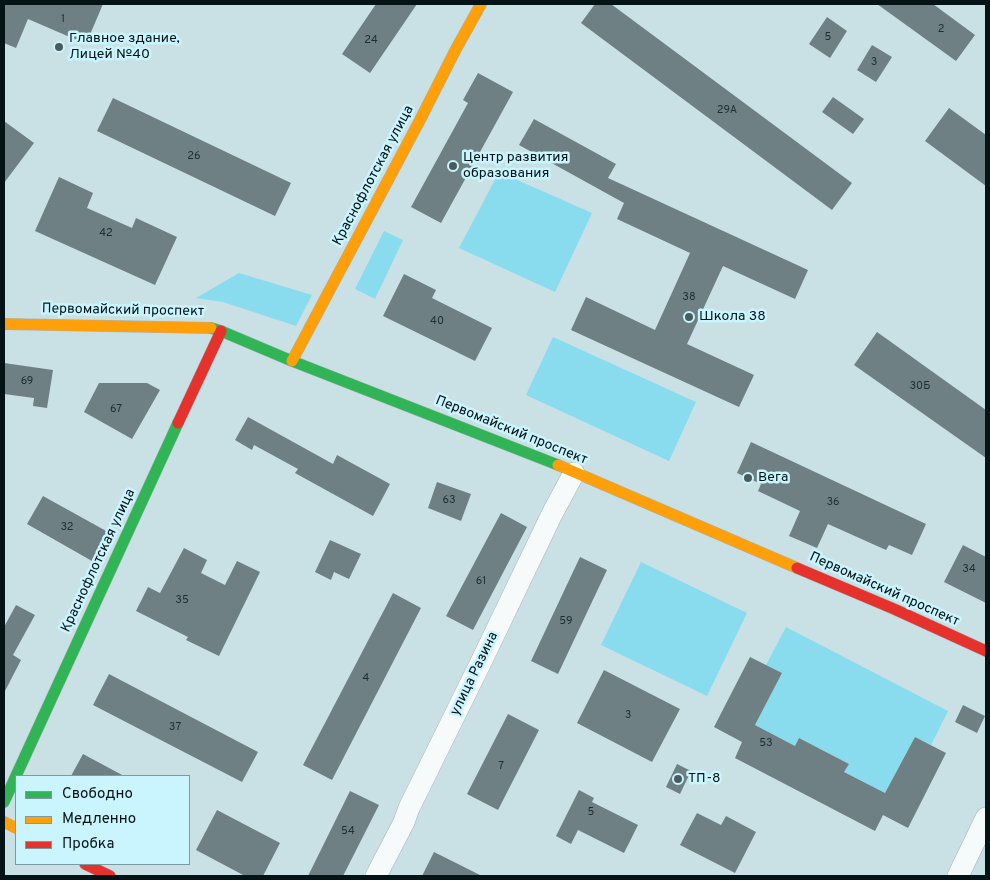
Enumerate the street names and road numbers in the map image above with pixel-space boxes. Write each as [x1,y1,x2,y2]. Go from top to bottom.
street label: Краснофлотская улица [330,103,418,249]
street label: Первомайский проспект [42,301,204,321]
street label: Первомайский проспект [433,393,589,469]
street label: Краснофлотская улица [58,487,140,635]
street label: Первомайский проспект [806,549,962,631]
street label: улица Разина [447,629,503,719]

